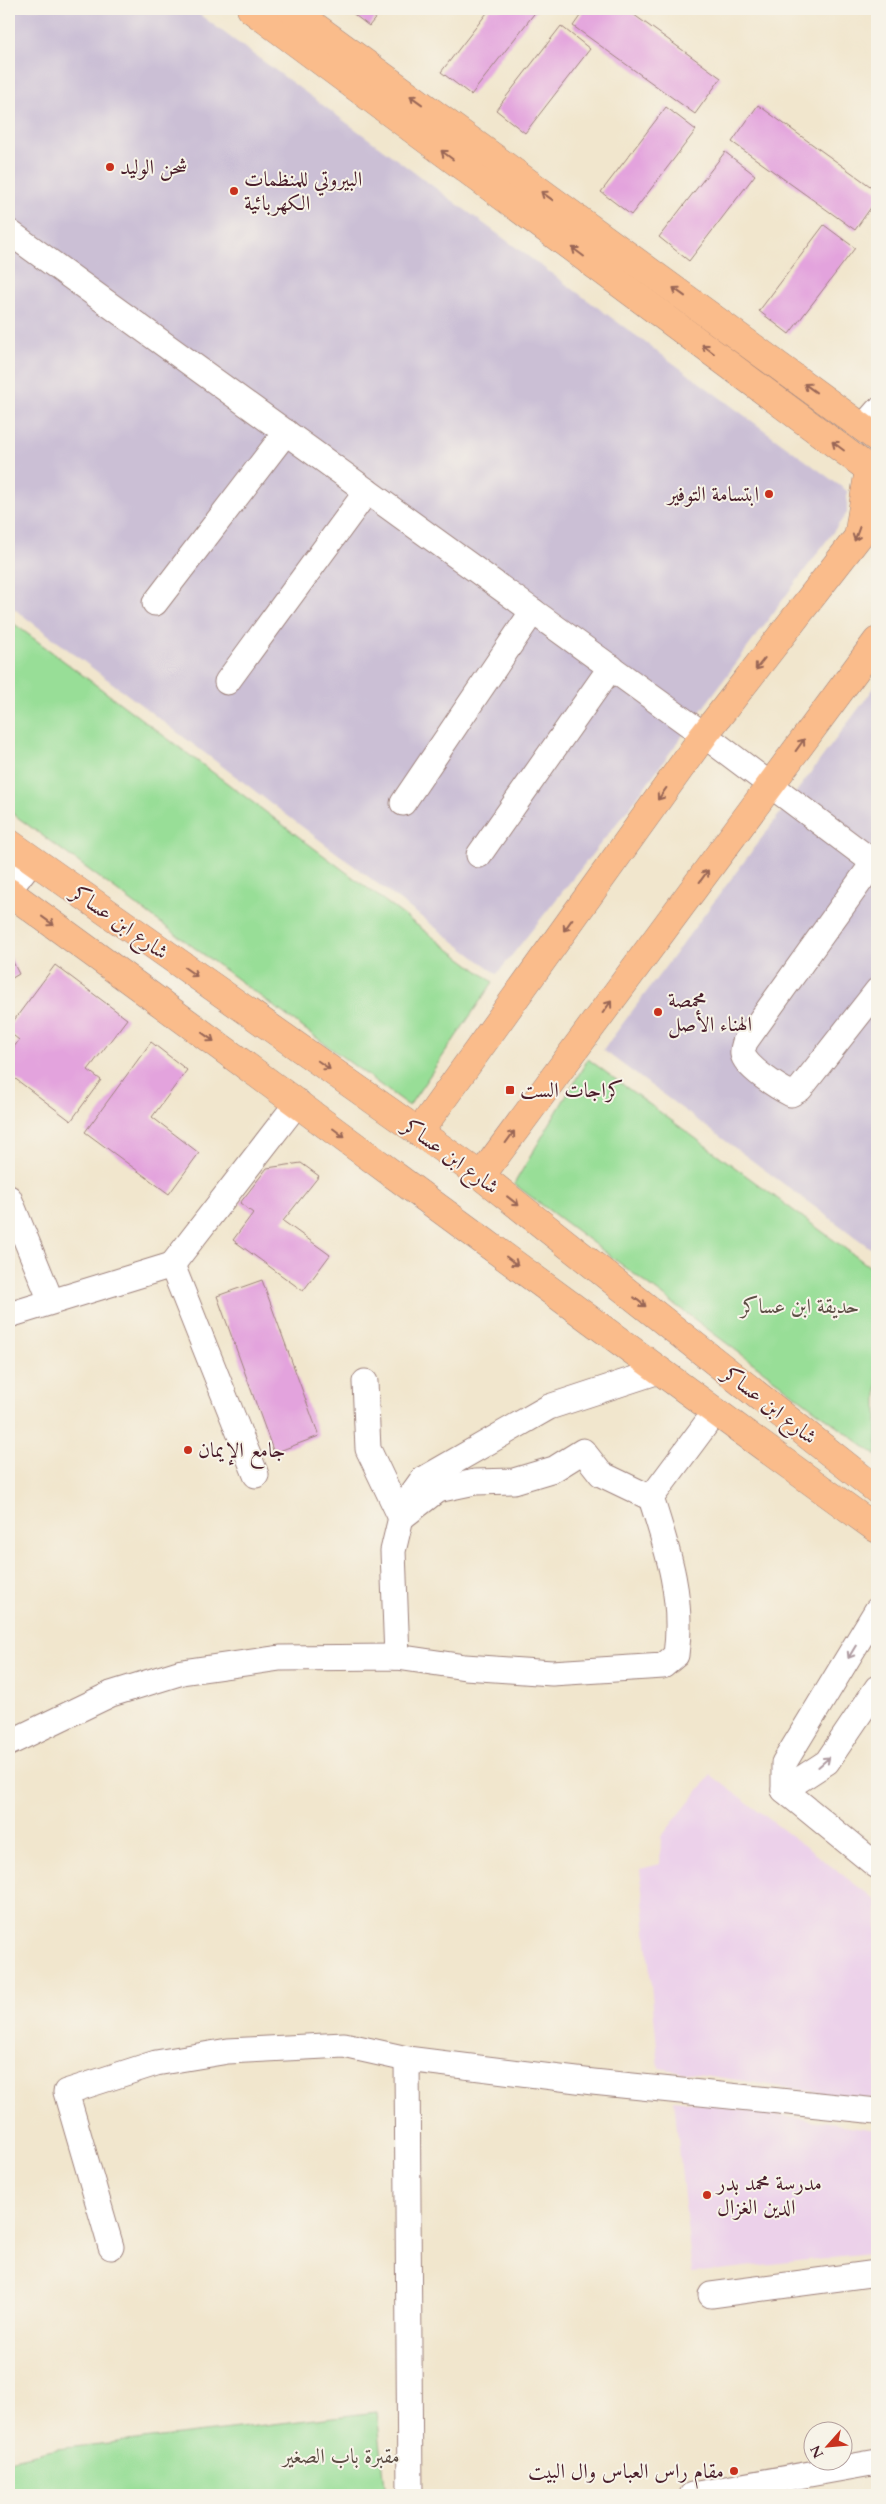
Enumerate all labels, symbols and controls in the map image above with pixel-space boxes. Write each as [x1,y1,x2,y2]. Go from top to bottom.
one-way arrow [410,95,423,106]
one-way arrow [440,150,454,160]
place label: شحن الوليد [120,153,187,182]
marker: شحن الوليد [104,161,116,173]
place label: البيروتي للمنظمات الكهربائية [244,165,362,218]
marker: البيروتي للمنظمات الكهربائية [228,185,240,197]
one-way arrow [541,191,555,201]
one-way arrow [571,247,585,257]
one-way arrow [672,287,686,297]
one-way arrow [701,344,715,354]
one-way arrow [803,383,817,393]
one-way arrow [832,441,845,452]
place label: ابتسامة التوفير [666,480,759,509]
marker: ابتسامة التوفير [763,488,775,500]
one-way arrow [852,526,861,541]
one-way arrow [755,657,766,670]
one-way arrow [795,738,805,752]
one-way arrow [657,786,668,800]
one-way arrow [699,869,709,883]
street label: شارع ابن عساكر [62,877,174,969]
one-way arrow [41,916,55,926]
one-way arrow [562,918,573,932]
one-way arrow [184,967,198,977]
place label: محمصة الهناء الأصل [668,986,752,1039]
one-way arrow [602,1000,612,1014]
marker: محمصة الهناء الأصل [652,1006,664,1018]
one-way arrow [201,1032,215,1042]
one-way arrow [317,1060,331,1070]
place label: كراجات الست [520,1076,624,1105]
marker: كراجات الست [504,1084,516,1096]
street label: شارع ابن عساكر [393,1110,505,1204]
one-way arrow [332,1128,346,1138]
one-way arrow [505,1131,516,1144]
one-way arrow [506,1196,519,1207]
one-way arrow [505,1256,518,1267]
park label: حديقة ابن عساكر [739,1292,859,1321]
one-way arrow [633,1297,646,1308]
street label: شارع ابن عساكر [713,1358,823,1454]
place label: جامع الإيمان [198,1436,286,1469]
marker: جامع الإيمان [182,1444,194,1456]
one-way arrow [846,1644,856,1658]
one-way arrow [817,1756,830,1768]
place label: مدرسة محمد بدر الدين الغزال [715,2169,822,2222]
marker: مدرسة محمد بدر الدين الغزال [701,2189,713,2201]
north arrow [804,2422,854,2472]
park label: مقبرة باب الصغير [280,2442,400,2471]
text: N [806,2442,828,2461]
place label: مقام راس العباس وال البيت [528,2457,724,2489]
marker: مقام راس العباس وال البيت [728,2465,740,2477]

